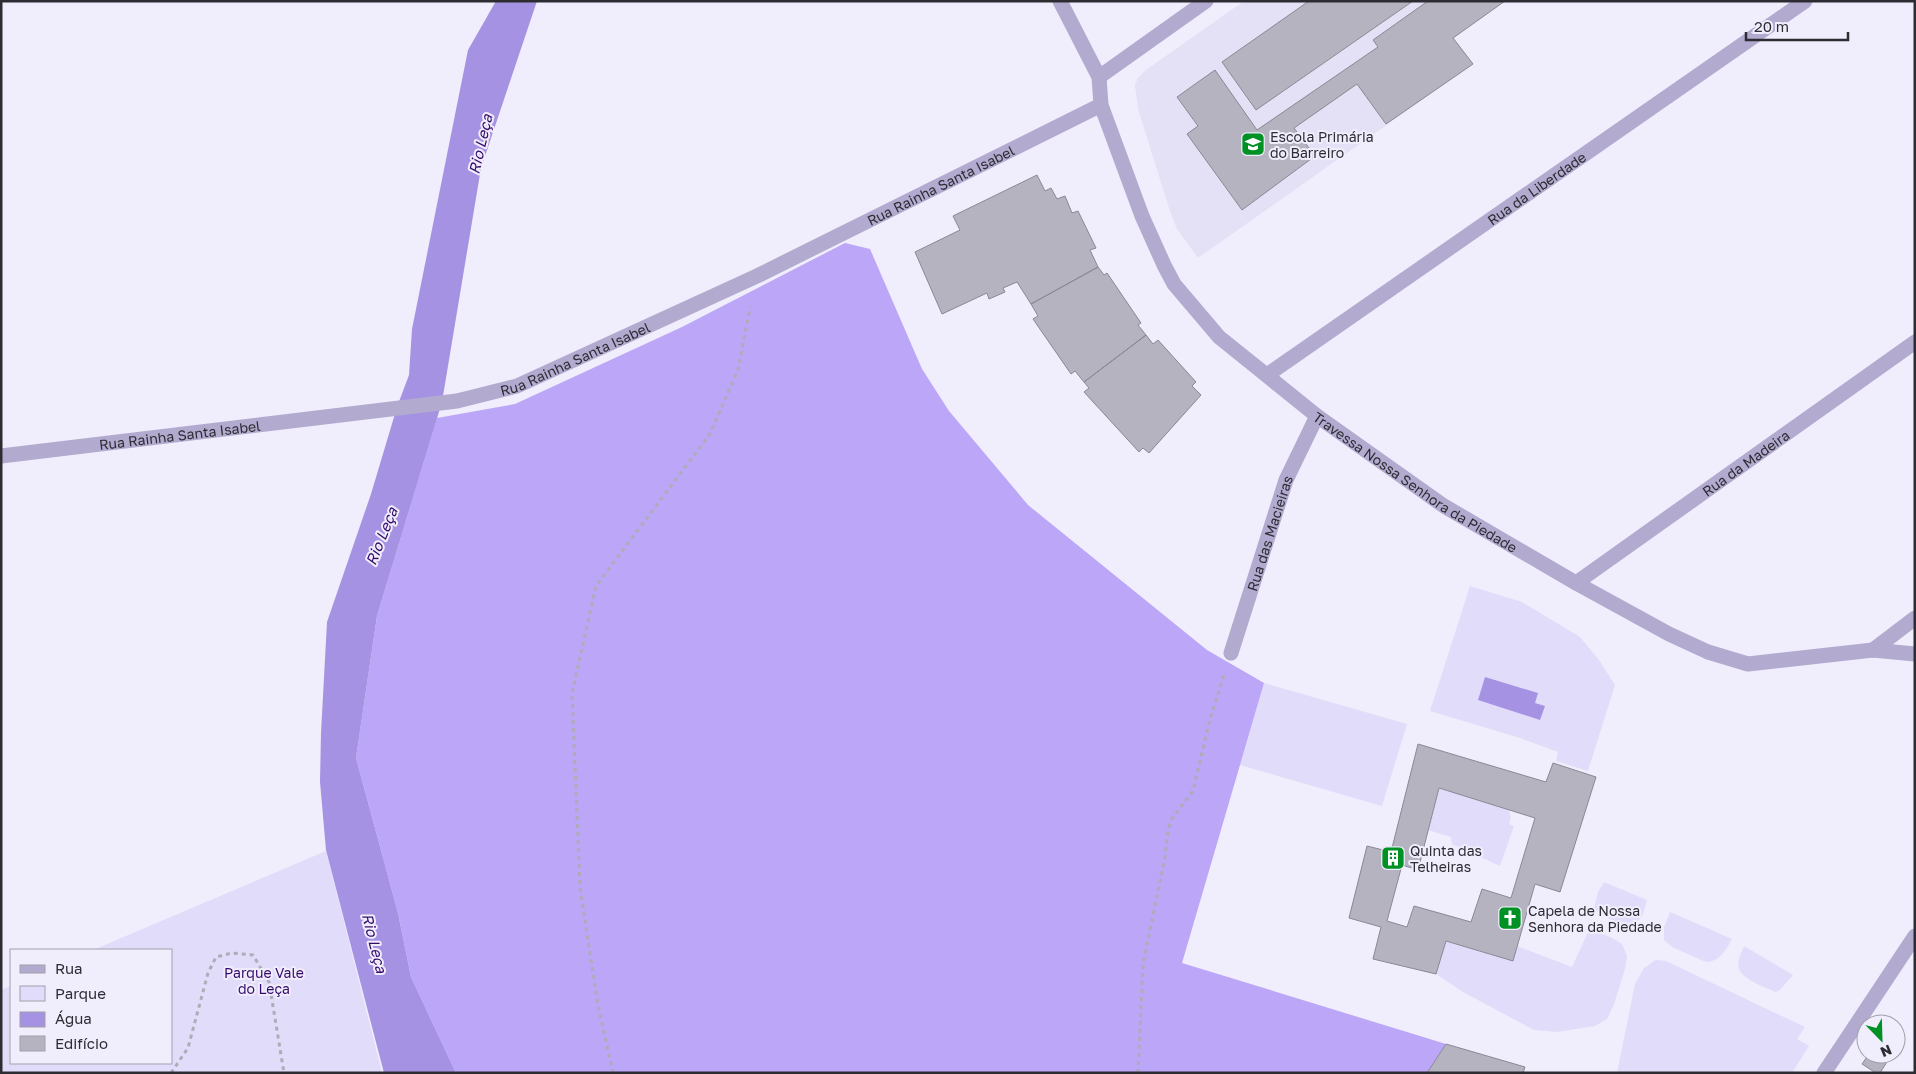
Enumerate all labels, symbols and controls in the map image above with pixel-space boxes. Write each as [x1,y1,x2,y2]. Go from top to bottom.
scale bar [1746,10,1848,42]
text: 20 m [1754,17,1789,35]
water label: Rio Leça [464,112,497,176]
place label: Escola Primária do Barreiro [1270,128,1374,161]
school or university icon: Escola Primária do Barreiro [1240,131,1266,157]
street label: Rua Rainha Santa Isabel [864,141,1017,229]
street label: Rua da Liberdade [1484,148,1589,228]
street label: Rua Rainha Santa Isabel [498,318,652,398]
street label: Travessa Nossa Senhora da Piedade [1310,408,1521,556]
street label: Rua Rainha Santa Isabel [98,416,261,453]
street label: Rua da Madeira [1699,426,1792,499]
street label: Rua das Macieiras [1243,472,1296,593]
water label: Rio Leça [361,504,402,568]
place label: Quinta das Telheiras [1410,842,1482,875]
building icon: Quinta das Telheiras [1380,845,1406,871]
place label: Capela de Nossa Senhora da Piedade [1528,902,1662,935]
church icon: Capela de Nossa Senhora da Piedade [1497,905,1523,931]
water label: Rio Leça [358,911,391,975]
legend [10,949,172,1064]
text: Rua [55,959,82,977]
park label: Parque Vale do Leça [224,964,304,997]
text: Parque [55,984,106,1002]
text: Água [55,1009,92,1027]
north arrow [1856,1014,1906,1064]
text: Edifício [55,1034,108,1052]
text: N [1878,1042,1894,1061]

